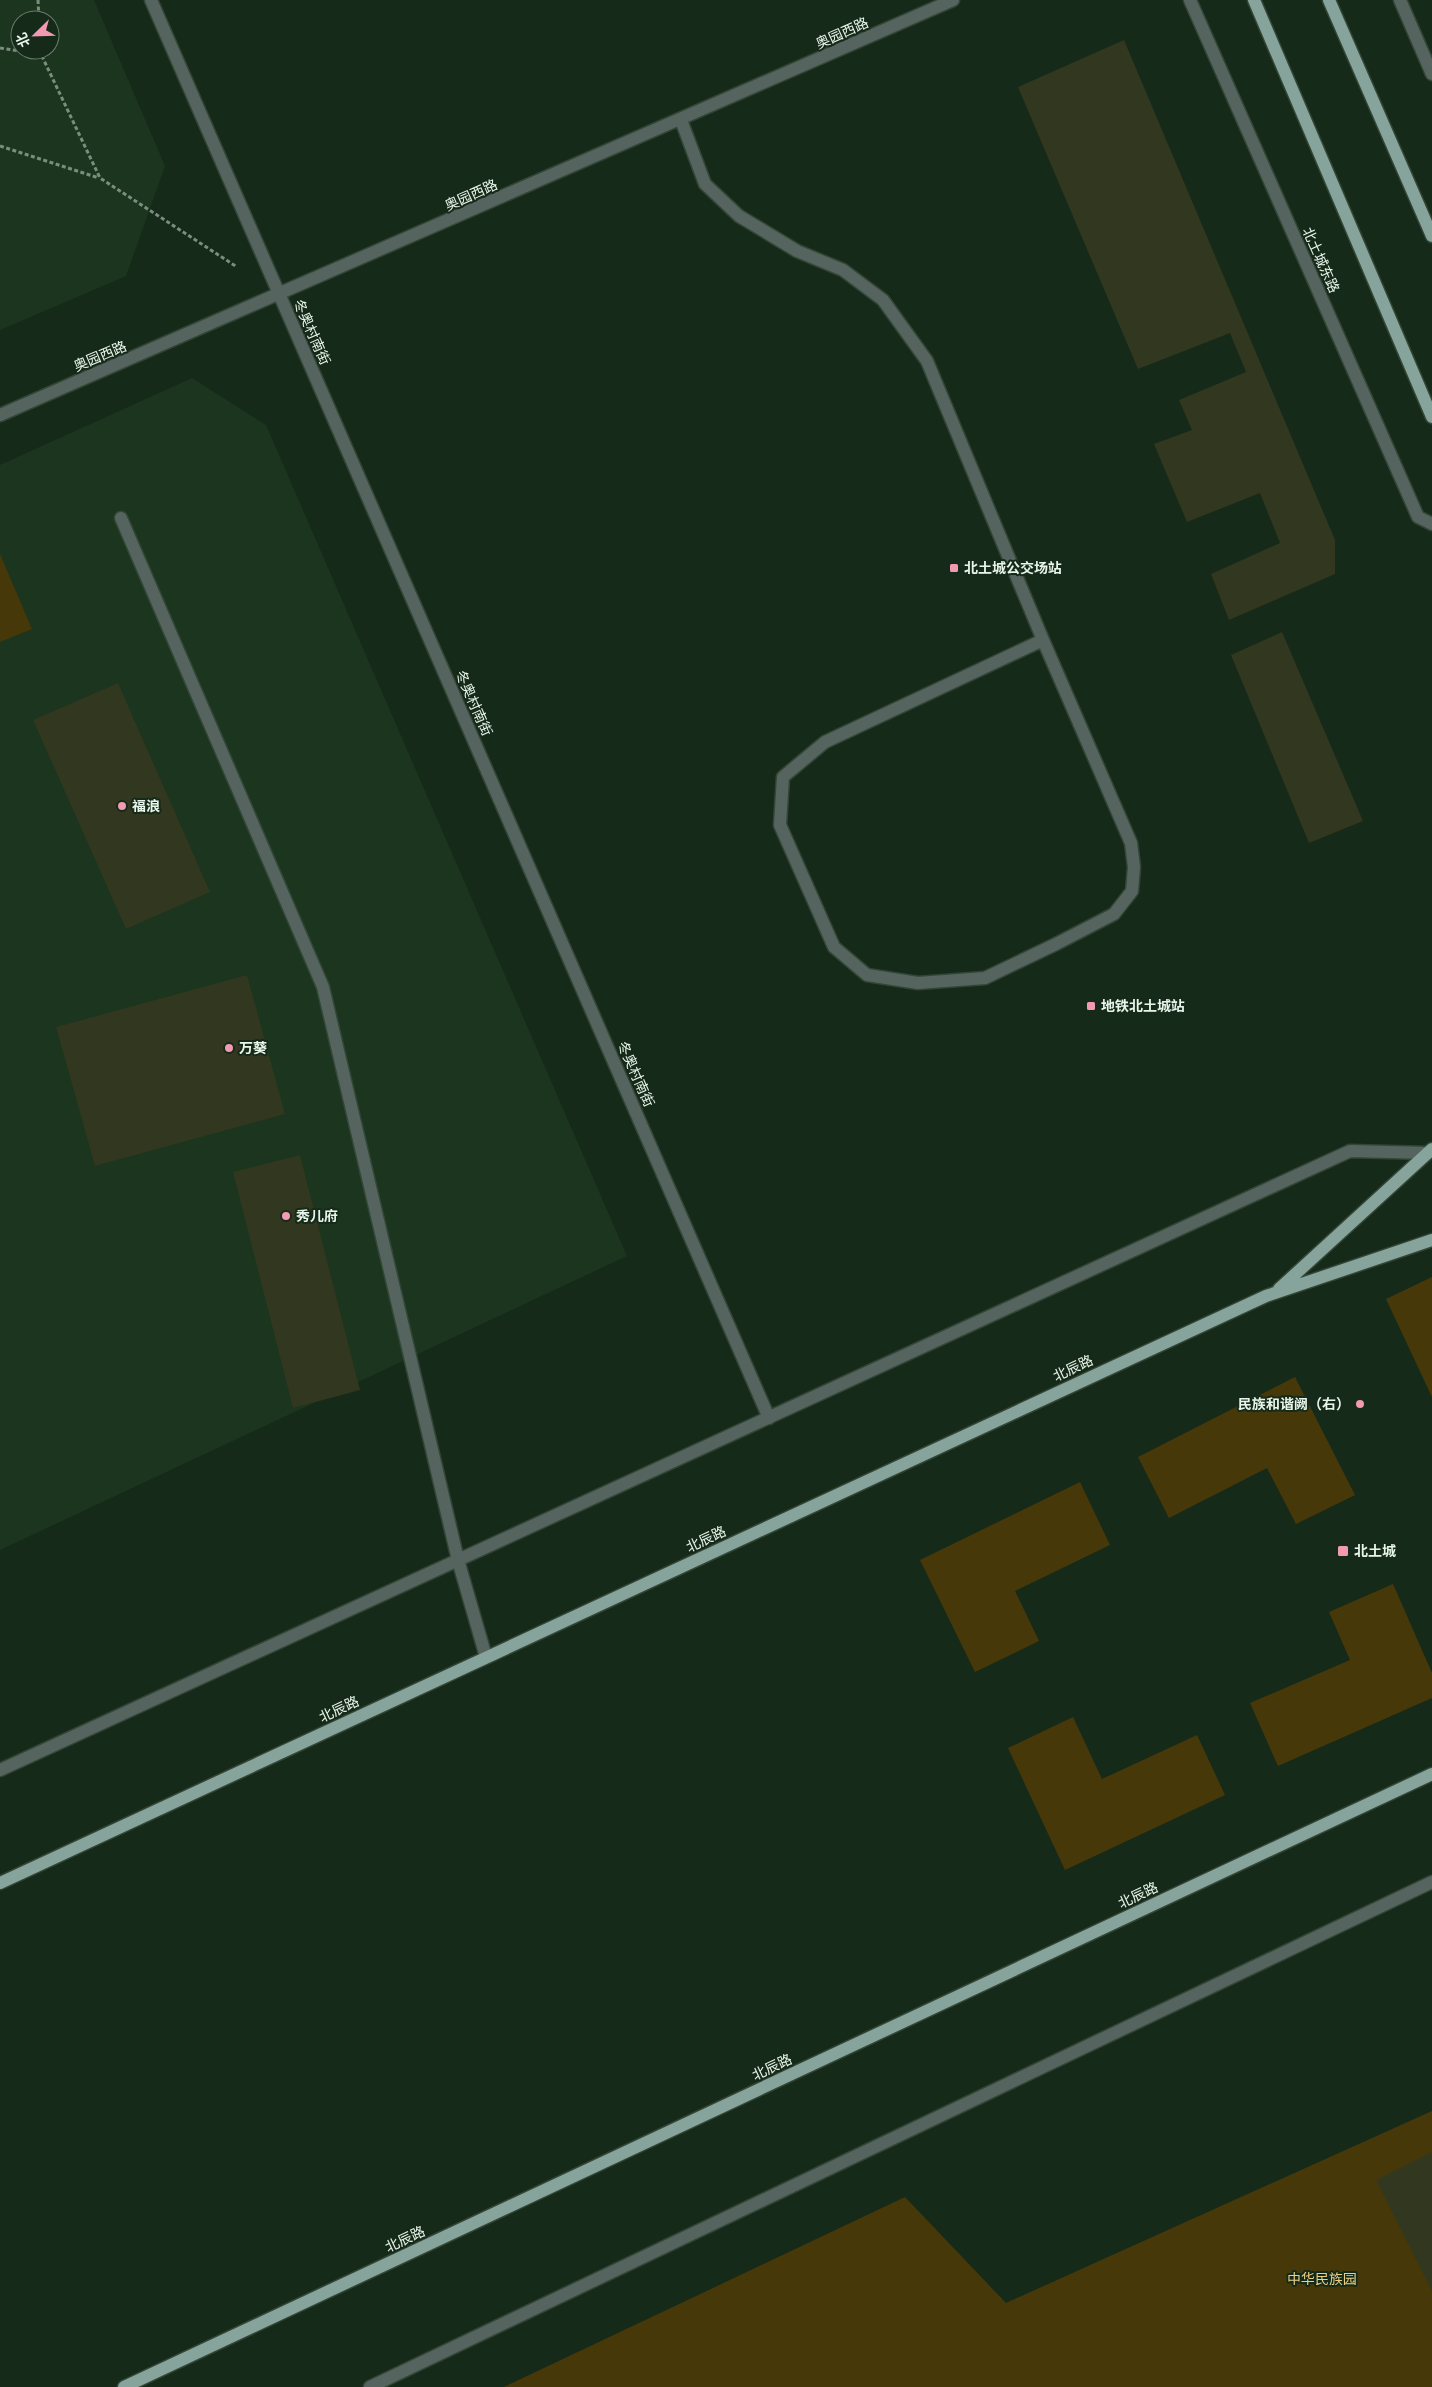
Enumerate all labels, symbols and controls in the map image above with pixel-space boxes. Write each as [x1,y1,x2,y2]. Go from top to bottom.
north arrow [10,10,60,60]
street label: 奥园西路 [813,13,871,52]
text: 北 [12,31,33,50]
street label: 奥园西路 [442,175,500,214]
street label: 北土城东路 [1299,224,1343,295]
street label: 冬奥村南街 [290,296,334,367]
street label: 奥园西路 [71,337,129,374]
place label: 北土城公交场站 [964,559,1062,576]
marker: 北土城公交场站 [948,562,960,574]
street label: 冬奥村南街 [452,667,496,738]
place label: 福浪 [132,797,160,814]
marker: 福浪 [116,800,128,812]
place label: 地铁北土城站 [1101,997,1185,1014]
marker: 地铁北土城站 [1085,1000,1097,1012]
street label: 冬奥村南街 [614,1038,658,1109]
place label: 万葵 [239,1039,267,1056]
marker: 万葵 [223,1042,235,1054]
place label: 秀儿府 [296,1207,338,1224]
marker: 秀儿府 [280,1210,292,1222]
street label: 北辰路 [1050,1351,1095,1384]
place label: 民族和谐阙（右） [1238,1395,1350,1412]
marker: 民族和谐阙（右） [1354,1398,1366,1410]
street label: 北辰路 [683,1522,728,1555]
place label: 北土城 [1354,1542,1396,1559]
marker: 北土城 [1336,1544,1350,1558]
street label: 北辰路 [316,1692,361,1725]
street label: 北辰路 [1115,1878,1160,1911]
street label: 北辰路 [749,2050,794,2083]
street label: 北辰路 [382,2222,427,2255]
park label: 中华民族园 [1287,2270,1357,2287]

